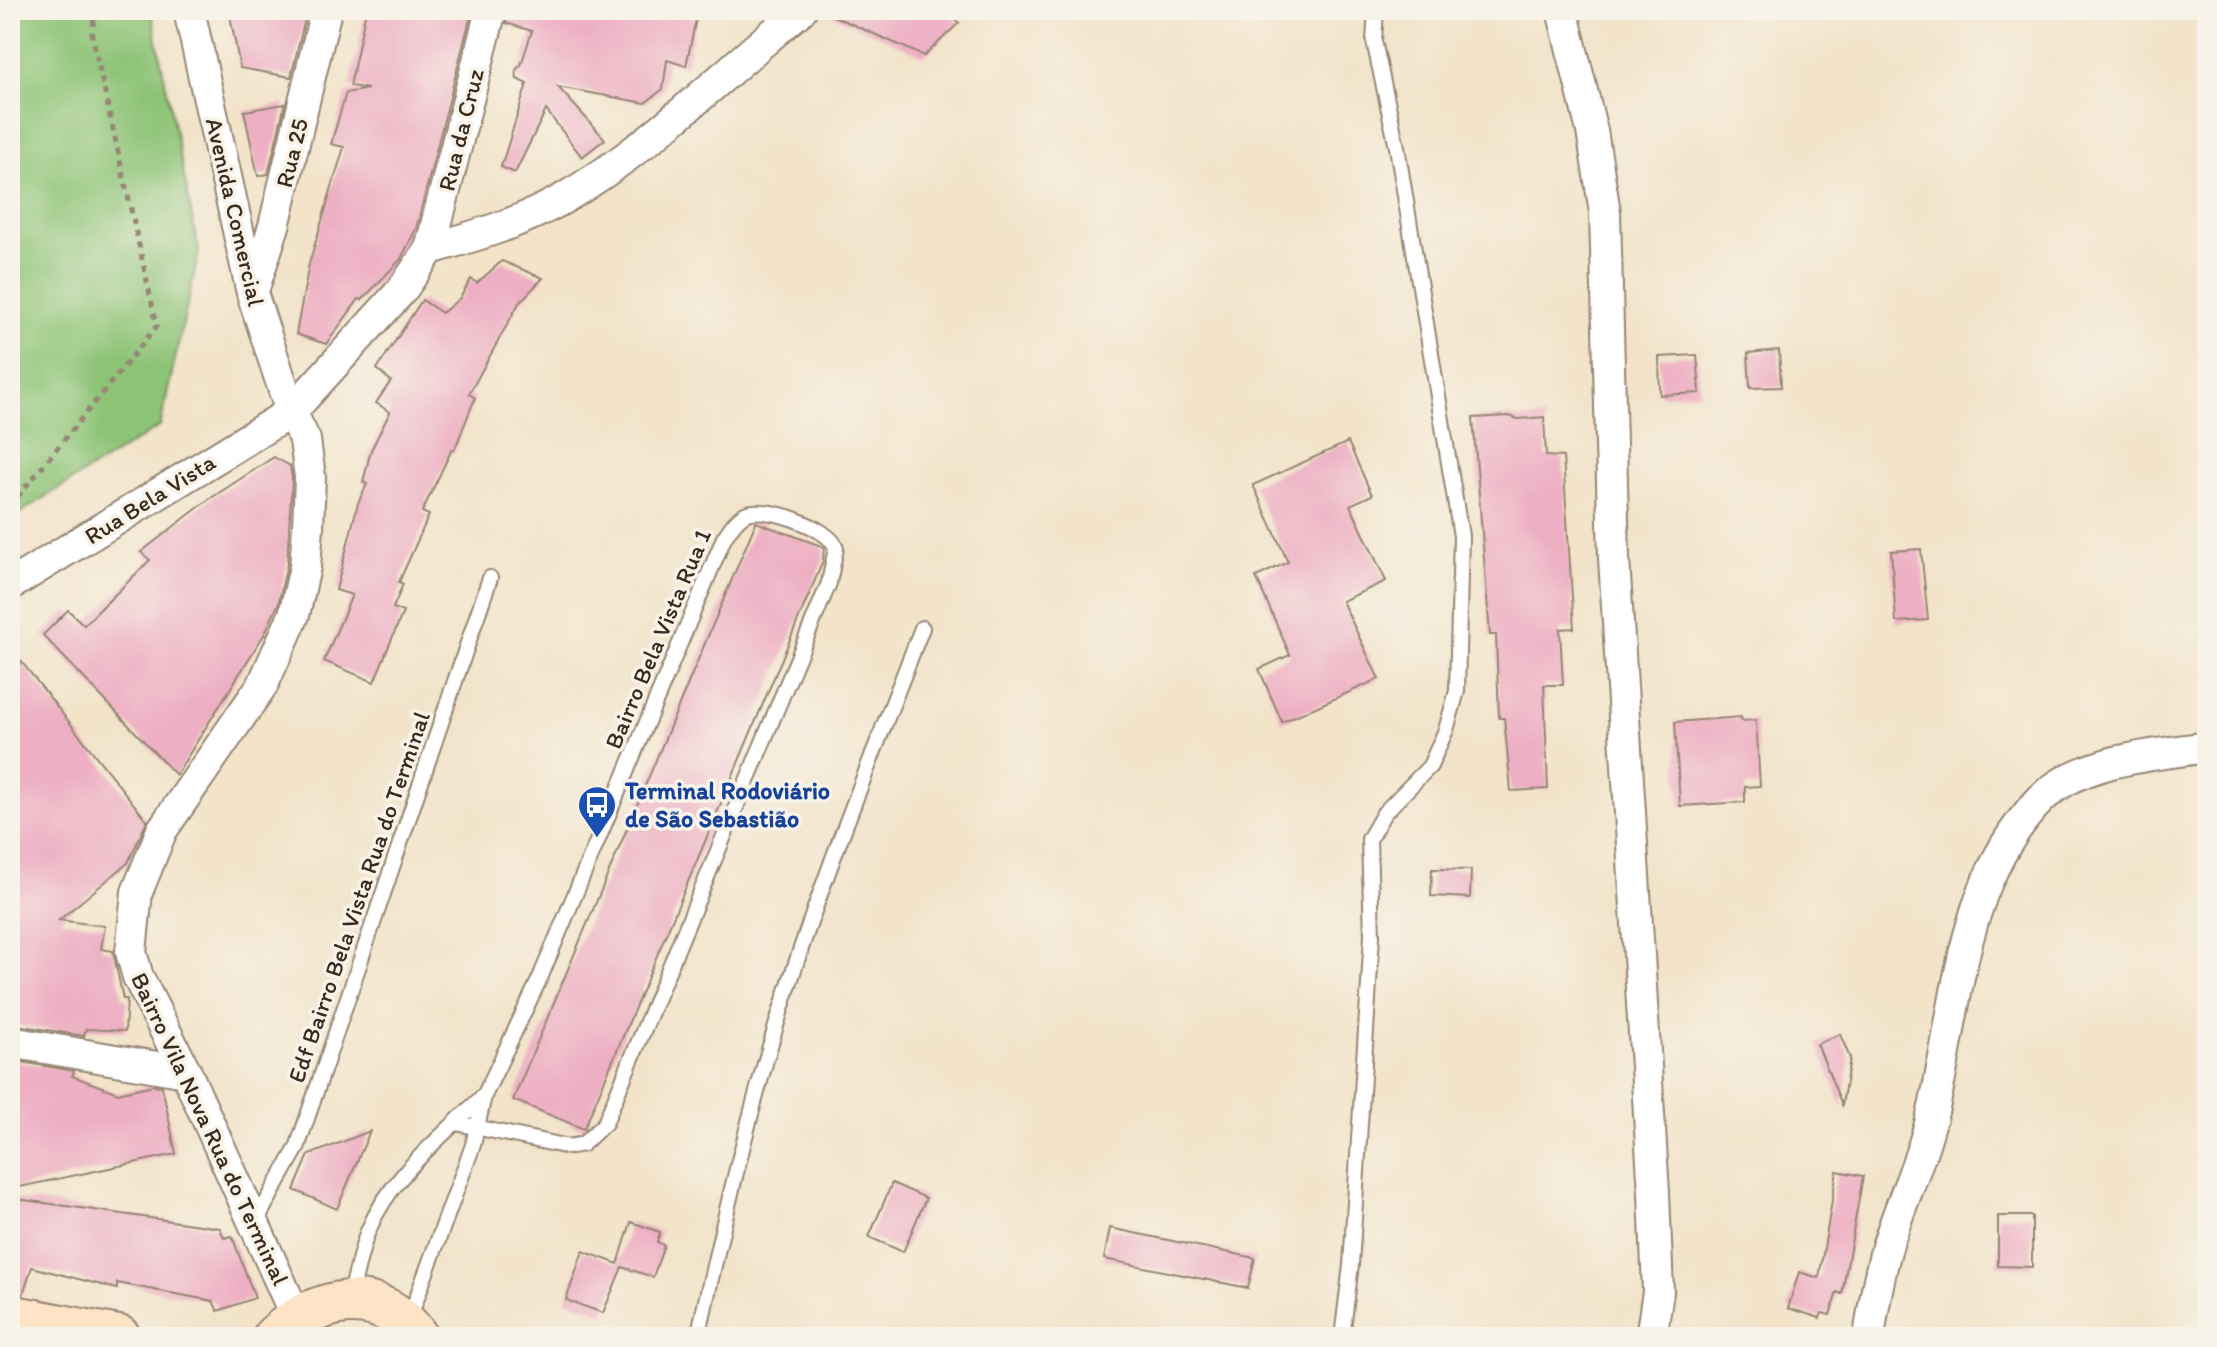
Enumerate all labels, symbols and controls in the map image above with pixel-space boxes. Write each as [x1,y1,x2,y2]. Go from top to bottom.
street label: Rua da Cruz [431,66,490,194]
street label: Avenida Comercial [200,115,271,309]
street label: Rua 25 [269,115,314,190]
street label: Rua Bela Vista [79,447,221,550]
street label: Bairro Bela Vista Rua 1 [598,525,717,753]
street label: Edf Bairro Bela Vista Rua do Terminal [281,707,436,1086]
place label: Terminal Rodoviário de São Sebastião [624,776,830,833]
bus stop icon: Terminal Rodoviário de São Sebastião [576,784,618,839]
street label: Bairro Vila Nova Rua do Terminal [125,968,296,1290]

